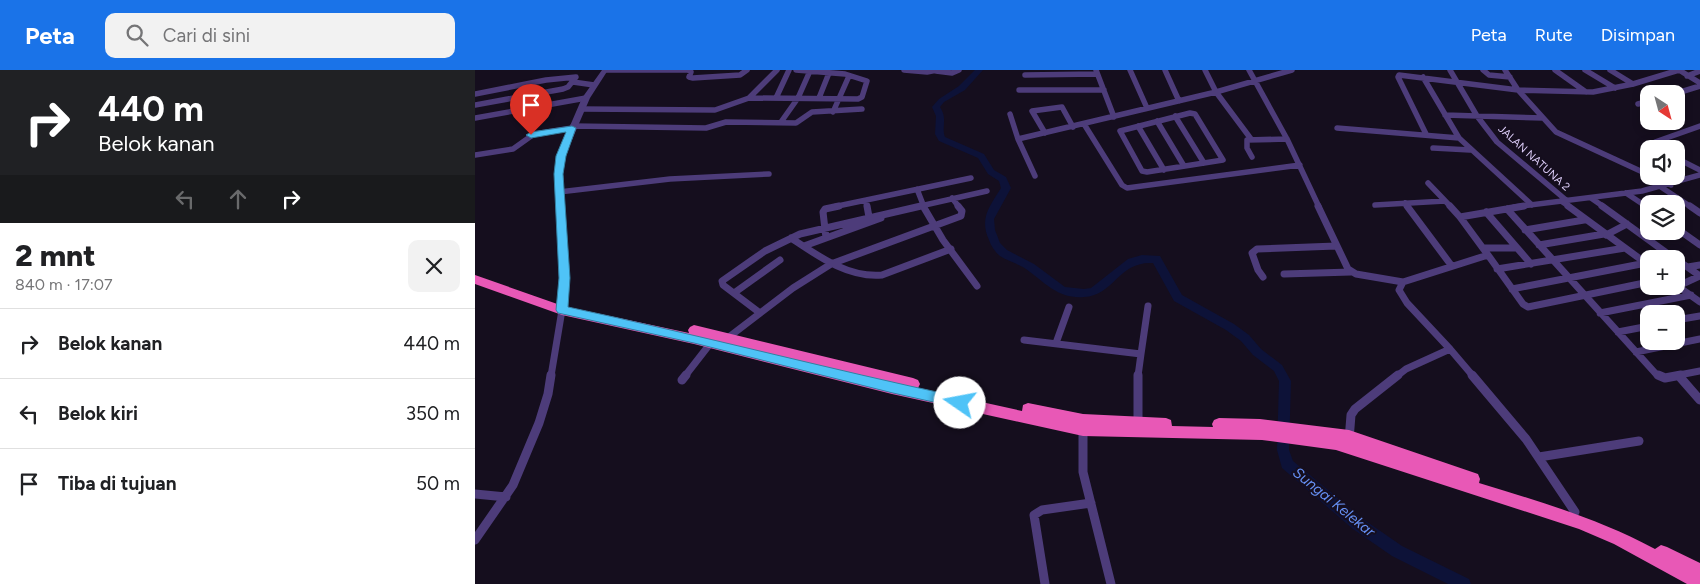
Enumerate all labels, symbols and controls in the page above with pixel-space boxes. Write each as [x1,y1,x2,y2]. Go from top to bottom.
search box [105,13,455,58]
text: Peta [25,21,75,50]
icon: search [123,21,151,49]
text: Cari di sini [163,24,250,47]
text: Peta [1471,24,1507,46]
text: Rute [1535,24,1573,46]
text: Disimpan [1601,24,1675,46]
pin [510,84,552,135]
north arrow [1640,85,1685,130]
map controls [1640,85,1685,350]
text: 440 m [98,88,204,130]
icon: right [15,90,80,155]
icon: arrive [517,91,545,119]
street label: JALAN NATUNA 2 [1495,122,1573,194]
text: Belok kanan [98,130,215,157]
button: sound [1640,140,1685,185]
icon: left [171,185,199,213]
icon: ahead [224,185,252,213]
icon: right [277,185,305,213]
button: layers [1640,195,1685,240]
text: 2 mnt [15,237,96,274]
button: close [408,240,460,292]
button: + [1640,250,1685,295]
text: 840 m · 17:07 [15,275,113,294]
button: − [1640,305,1685,350]
icon: right [15,330,43,358]
text: Belok kanan [58,332,162,355]
text: 440 m [403,332,460,355]
position arrow [933,376,985,428]
icon: left [15,400,43,428]
text: Belok kiri [58,402,138,425]
text: 350 m [406,402,460,425]
water label: Sungai Kelekar [1289,463,1379,541]
icon: arrive [15,470,43,498]
text: Tiba di tujuan [58,472,177,495]
text: 50 m [416,472,460,495]

